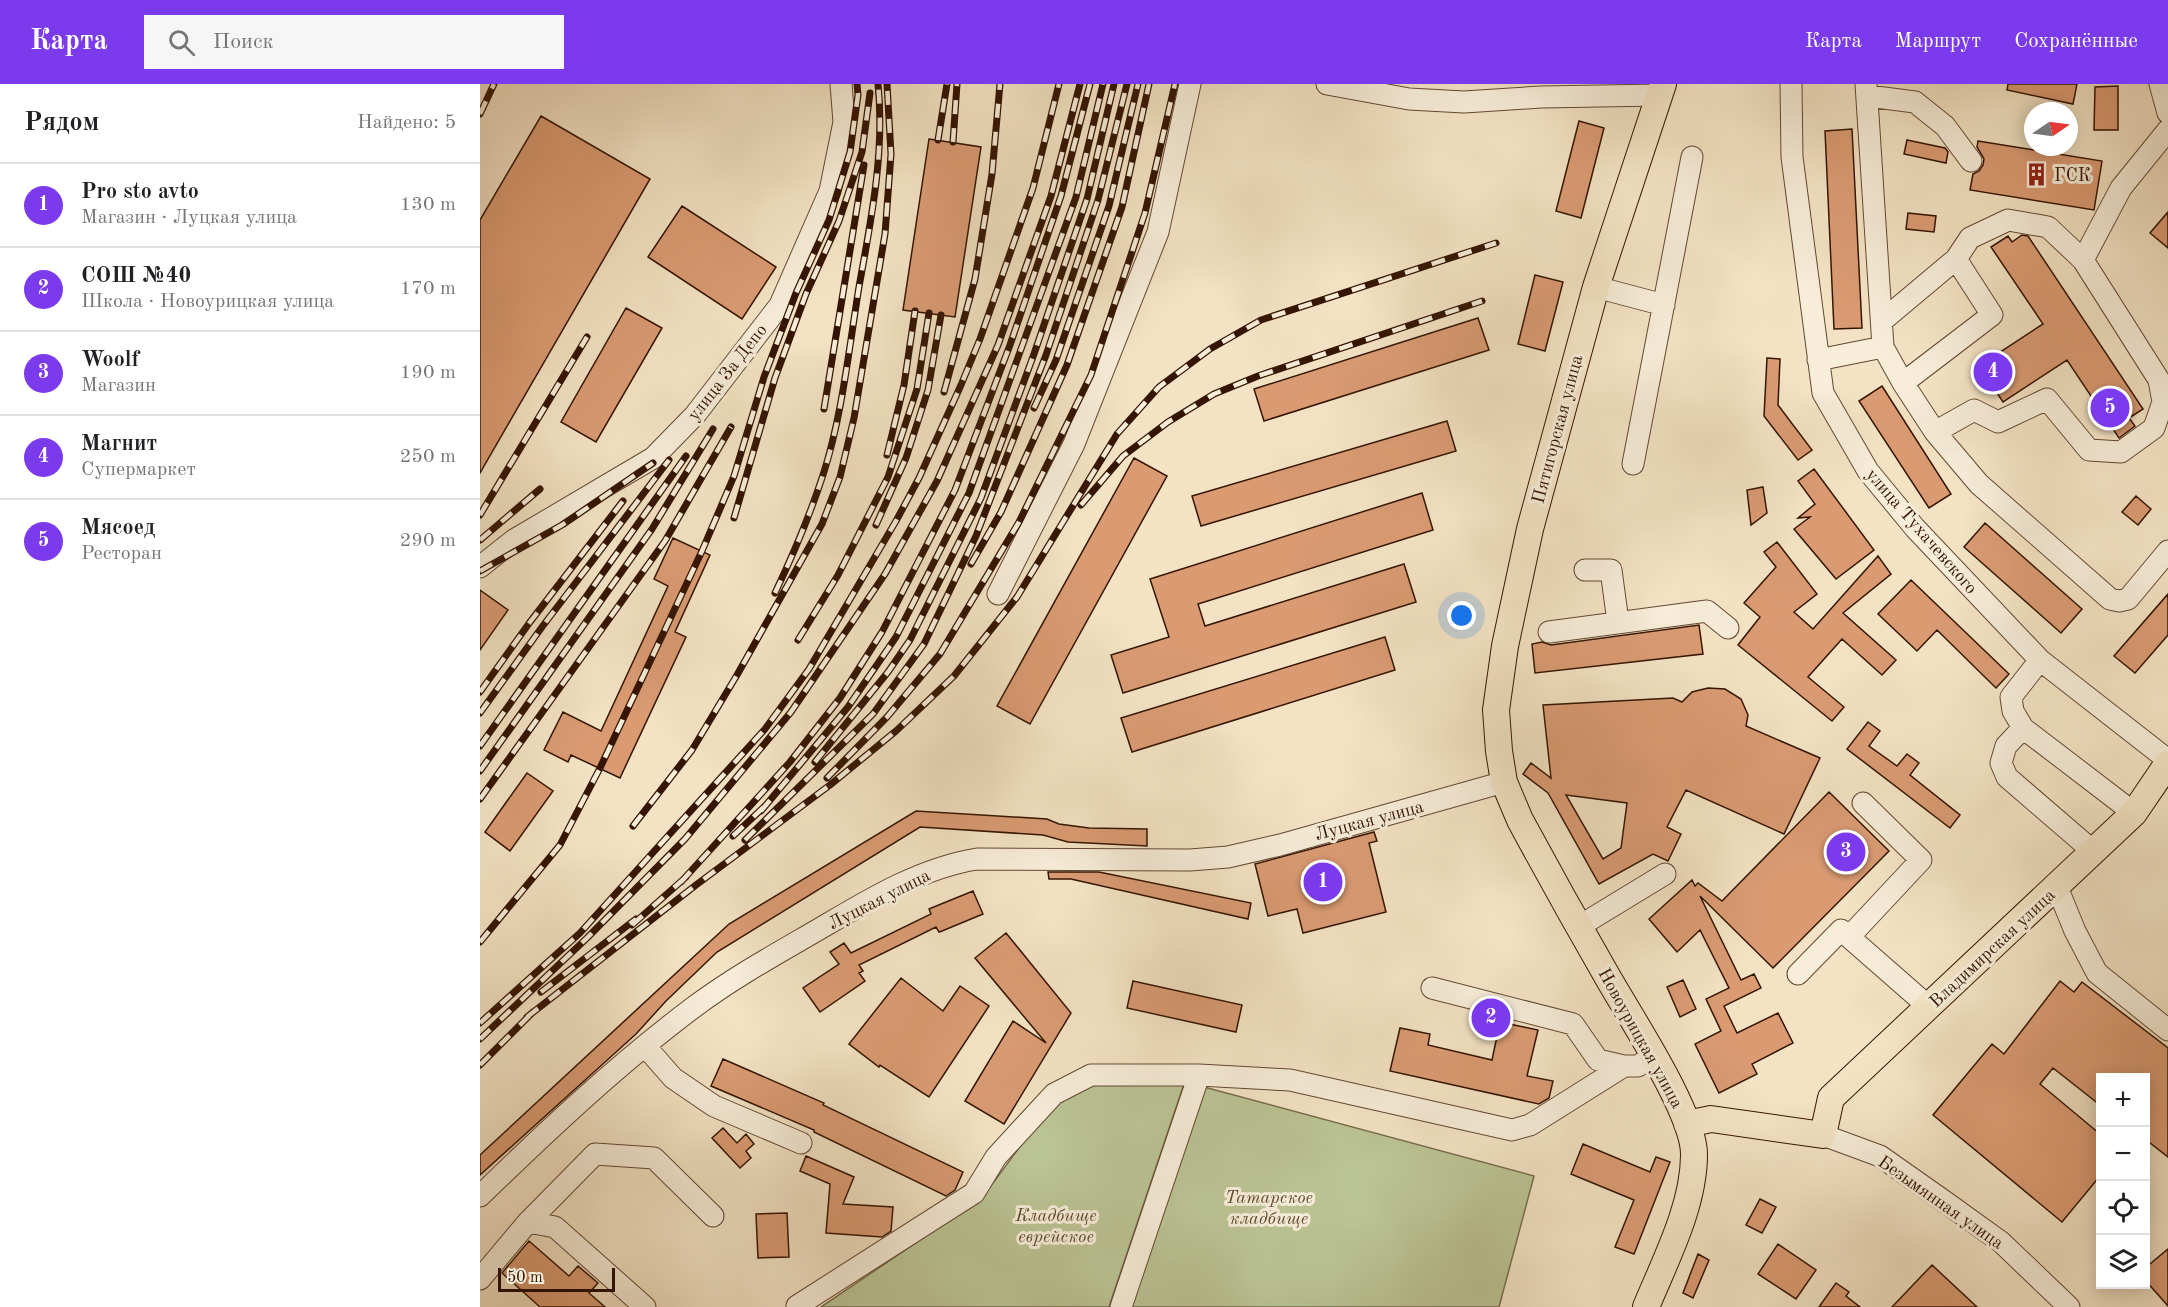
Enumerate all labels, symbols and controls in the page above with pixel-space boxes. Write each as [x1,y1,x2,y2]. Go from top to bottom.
search box [144,15,564,69]
icon: search [165,26,198,59]
text: Карта [30,28,108,56]
text: Поиск [213,31,274,53]
text: Карта [1805,31,1862,52]
text: Маршрут [1895,31,1981,52]
text: Сохранённые [2014,31,2138,52]
north arrow [2024,102,2078,156]
text: Рядом [24,110,99,136]
text: Найдено: 5 [357,113,456,133]
building icon: ГСК [2023,162,2049,188]
place label: ГСК [2054,167,2091,185]
text: Pro sto avto [81,181,199,203]
text: 1 [38,195,49,215]
text: 130 m [400,195,456,215]
text: Магазин · Луцкая улица [81,208,297,228]
text: СОШ №40 [81,265,191,287]
text: 2 [38,279,49,299]
text: 170 m [400,279,456,299]
text: Школа · Новоурицкая улица [81,292,334,312]
street label: улица За Депо [685,321,771,424]
text: Woolf [81,349,139,371]
pin: 4 [1974,350,2012,394]
street label: Пятигорская улица [1529,353,1587,506]
text: 3 [38,363,49,383]
text: 190 m [400,363,456,383]
text: Магазин [81,376,156,396]
pin: 5 [2090,386,2130,430]
text: Магнит [81,433,157,455]
text: 4 [38,447,49,467]
text: 250 m [400,447,456,467]
text: Супермаркет [81,460,196,480]
street label: улица Тухачевского [1862,466,1980,598]
text: Мясоед [81,517,156,539]
text: 5 [38,531,49,551]
text: 290 m [400,531,456,551]
text: Ресторан [81,544,162,564]
your location [1447,601,1476,630]
street label: Луцкая улица [1313,798,1426,844]
pin: 3 [1826,830,1866,874]
pin: 1 [1304,860,1342,904]
street label: Луцкая улица [826,866,933,933]
street label: Владимирская улица [1926,886,2059,1011]
street label: Новоурицкая улица [1594,965,1686,1112]
pin: 2 [1472,996,1510,1040]
map controls [2096,1073,2150,1289]
button: + [2096,1073,2150,1127]
button: − [2096,1127,2150,1181]
street label: Безымянная улица [1874,1153,2007,1253]
button: locate [2096,1181,2150,1235]
park label: Татарское кладбище [1225,1189,1313,1228]
park label: Кладбище еврейское [1014,1207,1097,1246]
button: layers [2096,1235,2150,1289]
scale bar [498,1265,615,1292]
text: 50 m [507,1270,543,1286]

